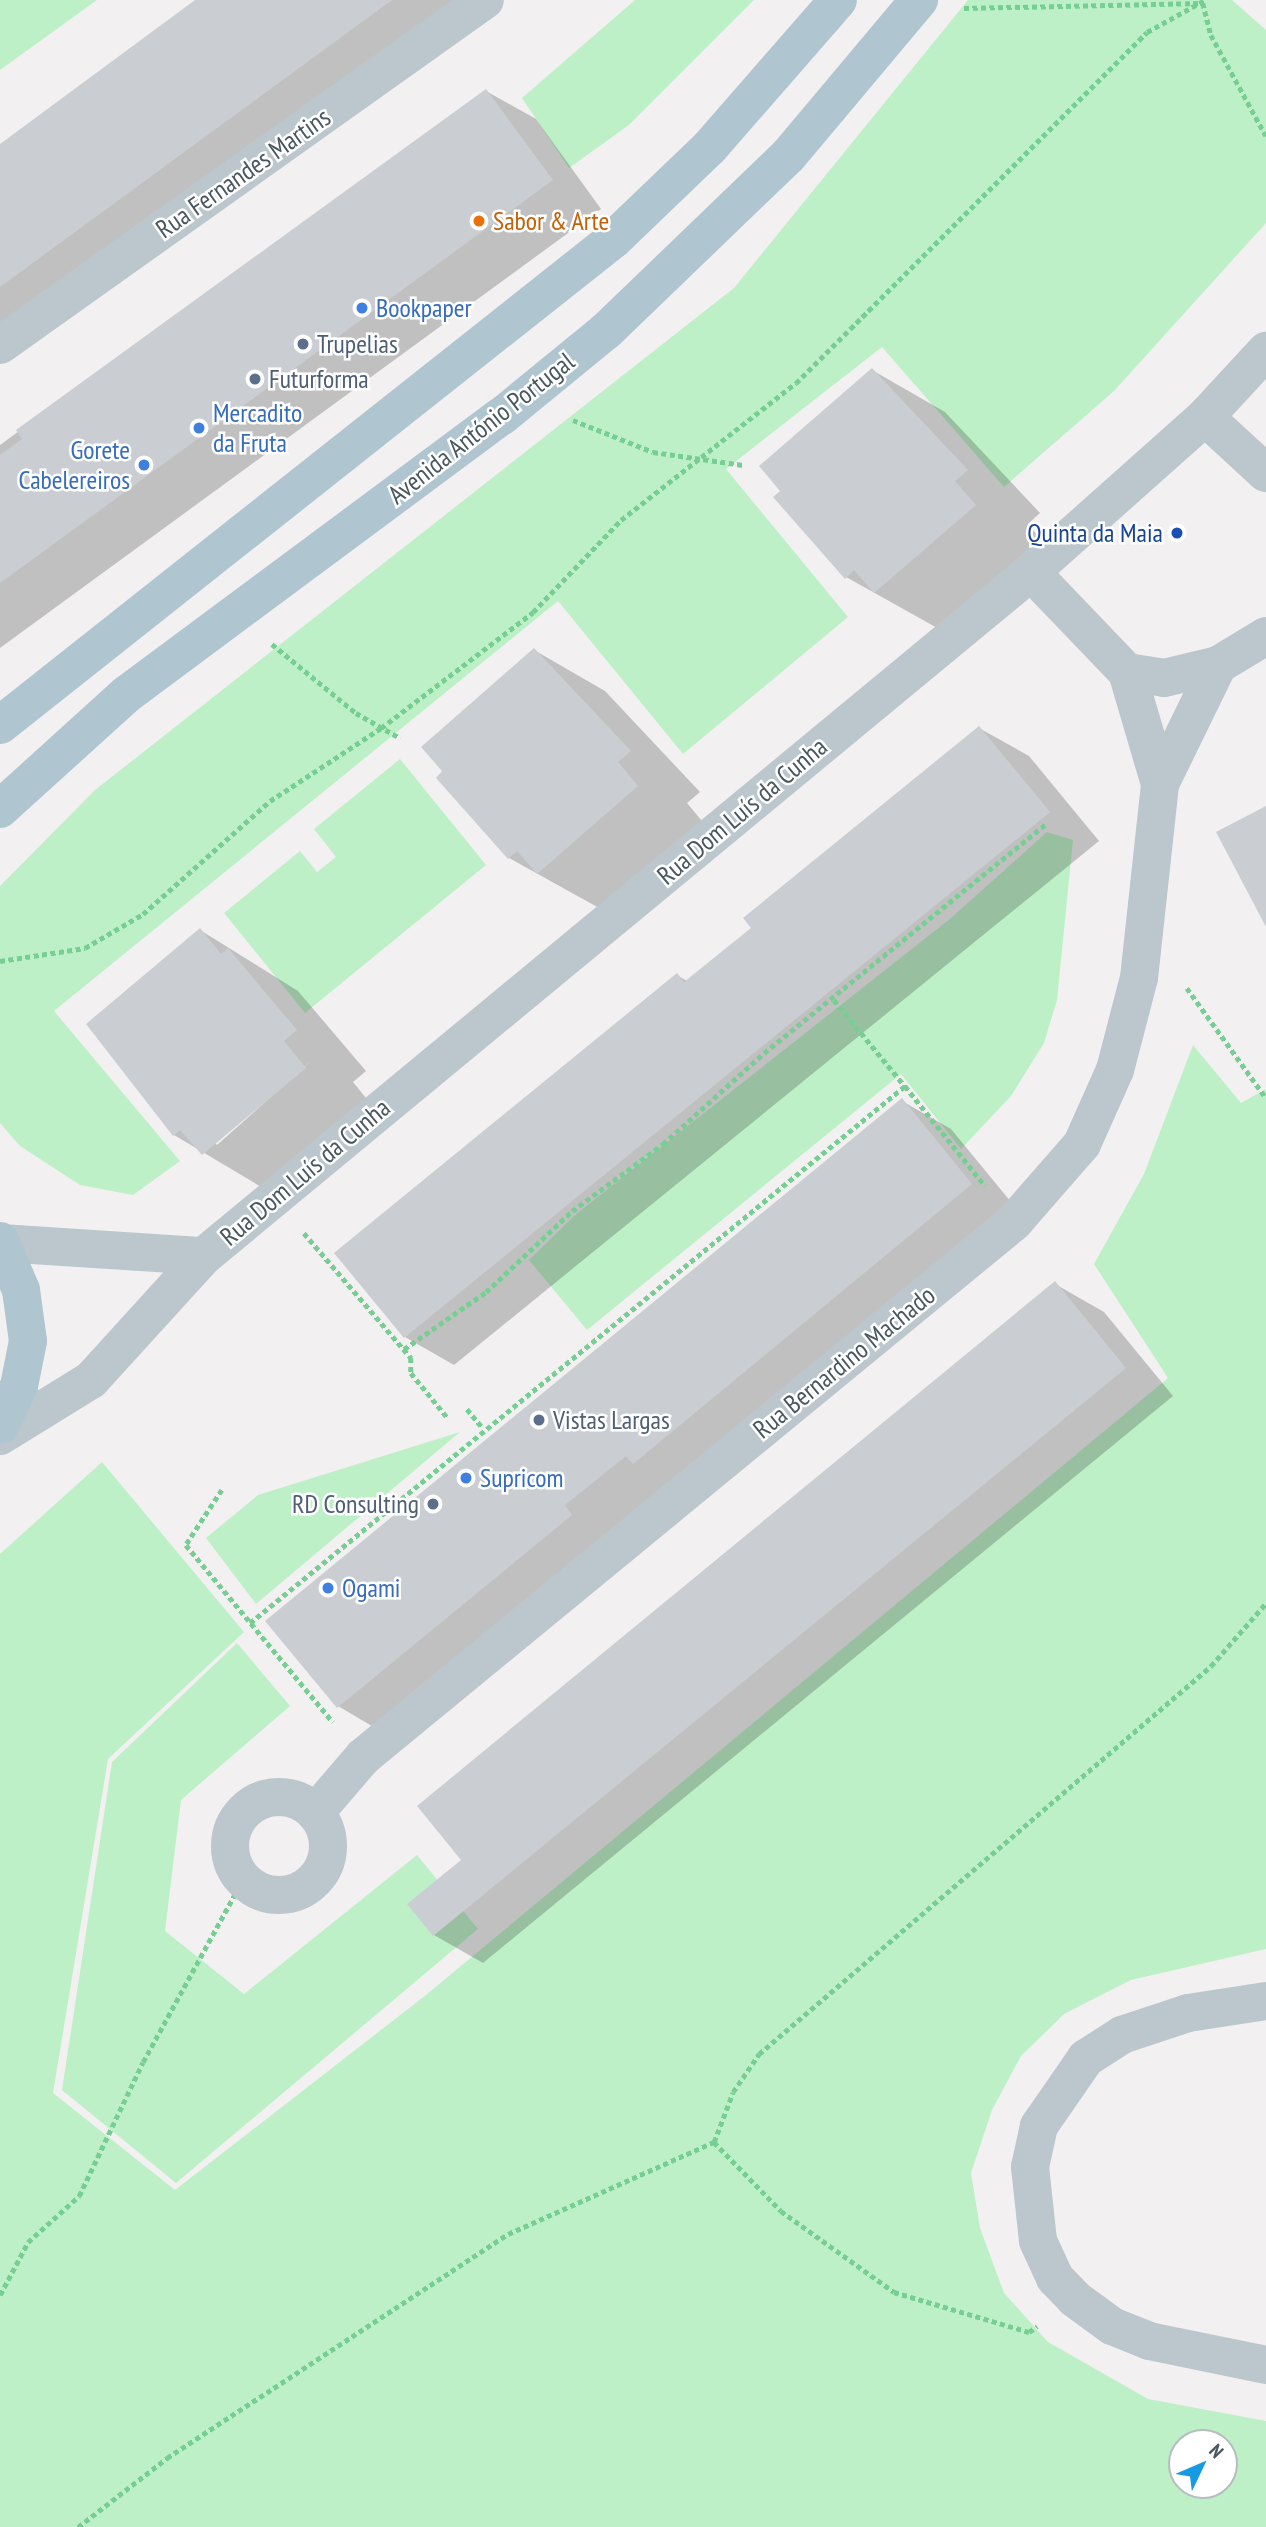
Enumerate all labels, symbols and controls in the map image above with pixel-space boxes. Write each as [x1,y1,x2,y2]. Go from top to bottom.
street label: Rua Fernandes Martins [150,101,336,245]
place label: Sabor & Arte [493,205,610,237]
marker: Sabor & Arte [471,213,487,229]
place label: Bookpaper [376,292,472,324]
marker: Bookpaper [354,300,370,316]
place label: Trupelias [317,328,398,360]
marker: Trupelias [295,336,311,352]
street label: Avenida António Portugal [381,345,581,511]
place label: Futurforma [269,363,369,395]
marker: Futurforma [247,371,263,387]
place label: Mercadito da Fruta [213,397,302,458]
marker: Mercadito da Fruta [191,420,207,436]
place label: Gorete Cabelereiros [19,434,130,496]
marker: Gorete Cabelereiros [136,457,152,473]
place label: Quinta da Maia [1027,517,1163,549]
marker: Quinta da Maia [1169,525,1185,541]
street label: Rua Dom Luís da Cunha [651,731,833,891]
street label: Rua Dom Luís da Cunha [214,1092,396,1252]
street label: Rua Bernardino Machado [747,1279,941,1445]
place label: Vistas Largas [553,1404,670,1436]
marker: Vistas Largas [531,1412,547,1428]
place label: Supricom [480,1462,563,1494]
marker: Supricom [458,1470,474,1486]
place label: RD Consulting [292,1488,419,1520]
marker: RD Consulting [425,1496,441,1512]
place label: Ogami [342,1572,400,1604]
marker: Ogami [320,1580,336,1596]
north arrow [1168,2429,1238,2499]
text: N [1204,2439,1229,2463]

